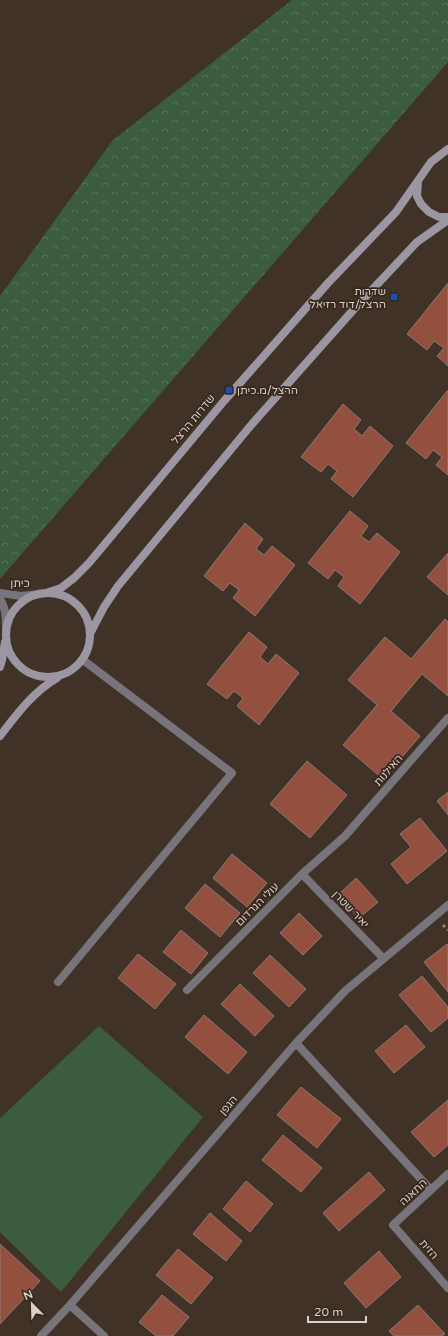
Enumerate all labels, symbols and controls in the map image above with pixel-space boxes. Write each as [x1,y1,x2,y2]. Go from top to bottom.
place label: שדרות הרצל/דוד רזיאל [310,285,386,311]
marker: שדרות הרצל/דוד רזיאל [389,292,399,302]
place label: הרצל/מ.כיתן [237,384,298,397]
marker: הרצל/מ.כיתן [224,385,234,395]
street label: שדרות הרצל [169,392,218,447]
street label: כיתן [10,577,30,590]
street label: האילנות [371,752,406,789]
street label: עולי הגרדום [233,880,282,929]
street label: יאיר שטרן [330,888,372,931]
street label: הגפן [216,1093,240,1118]
street label: התאנה [397,1176,430,1208]
street label: הזית [416,1237,441,1262]
north arrow [12,1284,52,1324]
text: N [22,1288,35,1303]
scale bar [308,1298,366,1324]
text: 20 m [314,1305,343,1319]

